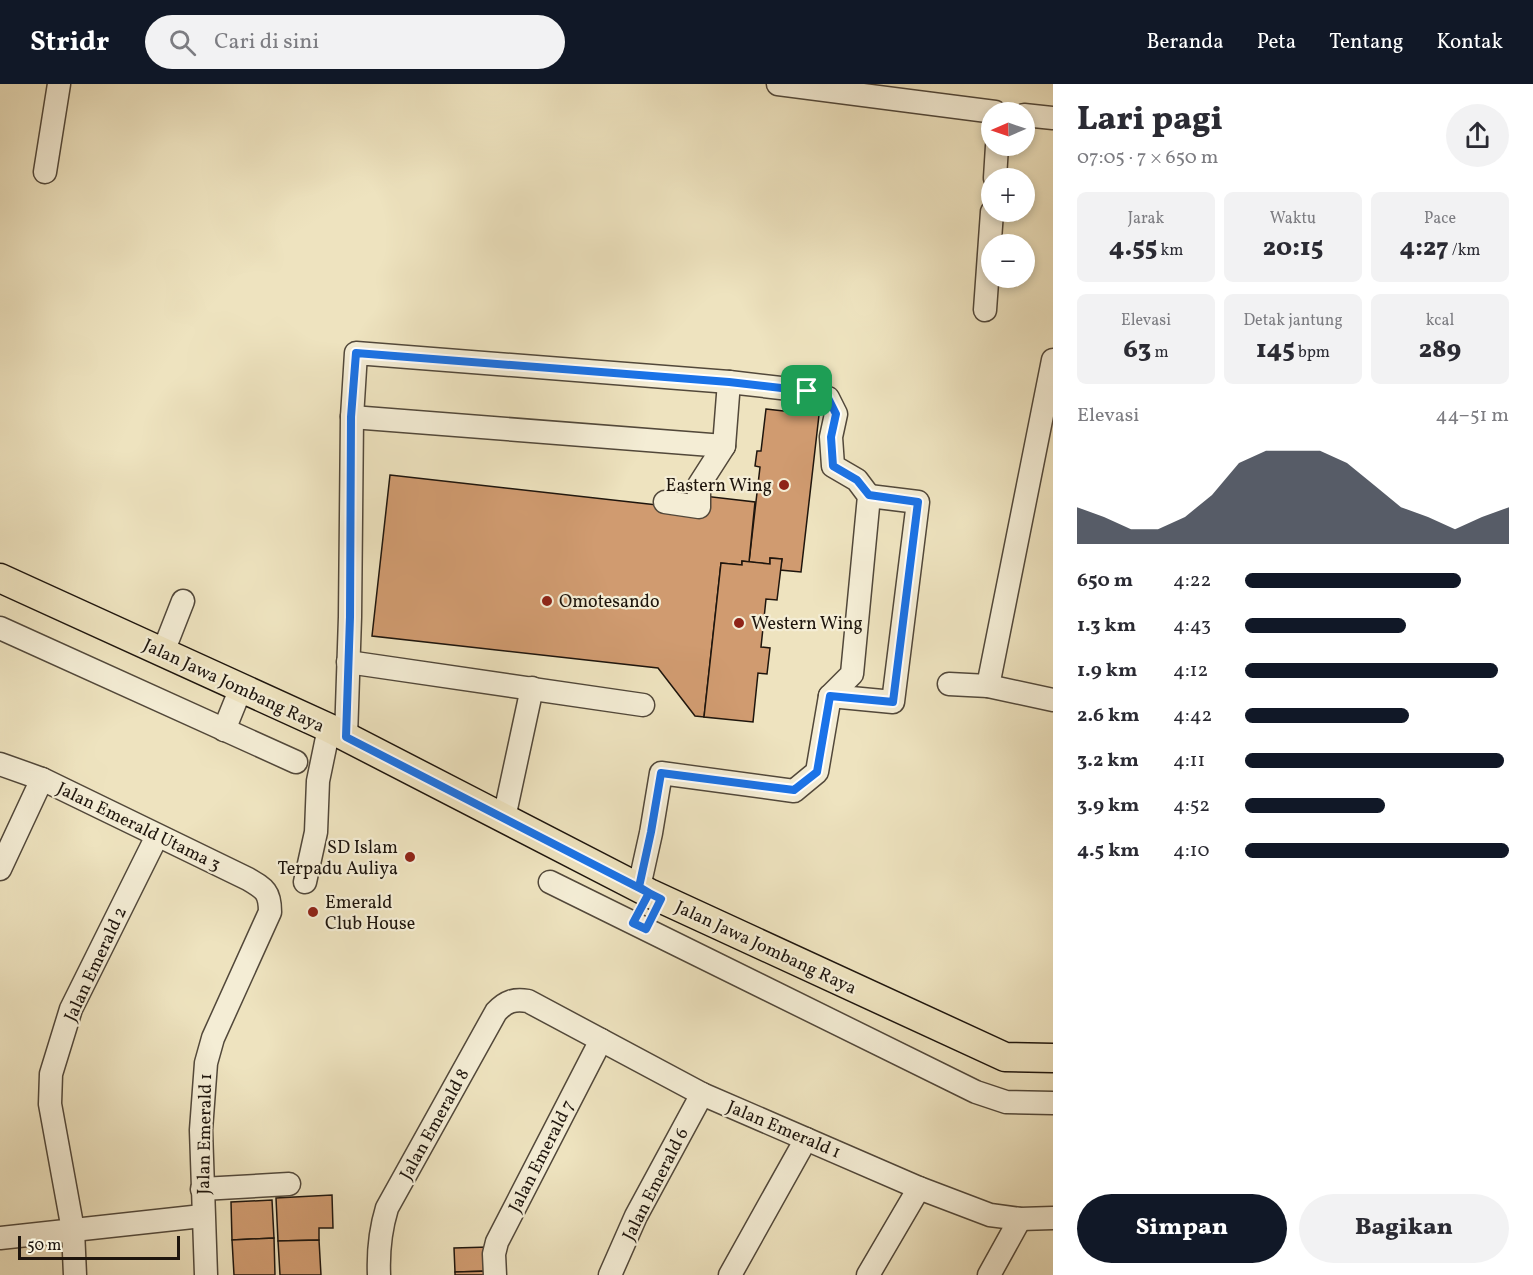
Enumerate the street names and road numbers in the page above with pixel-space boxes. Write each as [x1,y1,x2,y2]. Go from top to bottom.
street label: Jalan Jawa Jombang Raya [139,633,328,739]
street label: Jalan Emerald Utama 3 [52,777,225,878]
street label: Jalan Jawa Jombang Raya [671,895,860,1001]
street label: Jalan Emerald 2 [59,903,134,1026]
street label: Jalan Emerald 8 [394,1065,476,1185]
street label: Jalan Emerald 1 [192,1073,219,1195]
street label: Jalan Emerald 1 [723,1095,844,1166]
street label: Jalan Emerald 7 [503,1096,581,1217]
street label: Jalan Emerald 6 [617,1124,696,1245]

